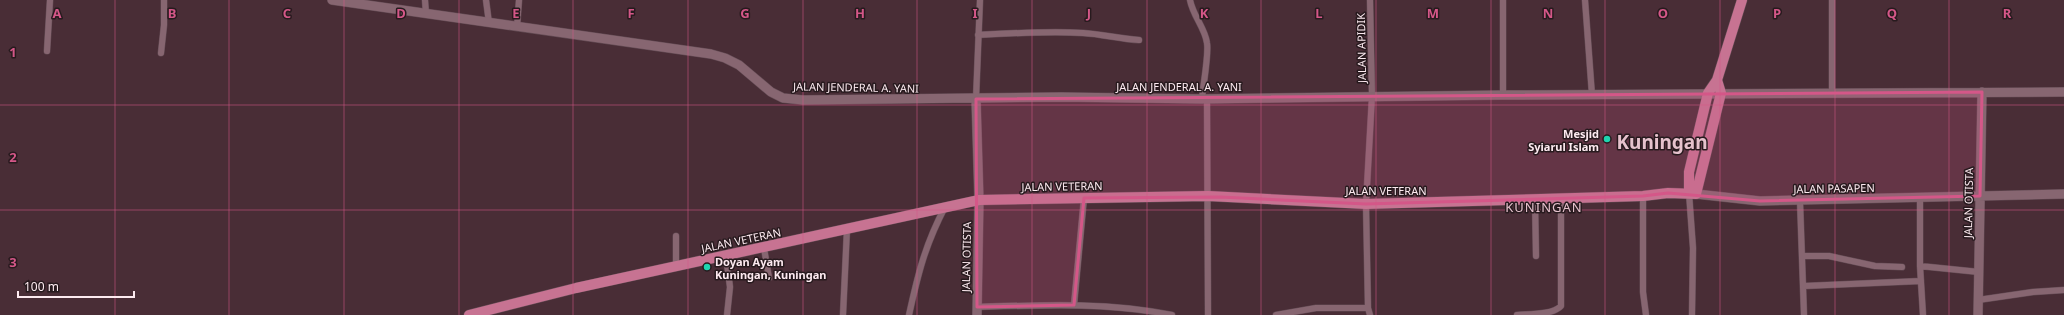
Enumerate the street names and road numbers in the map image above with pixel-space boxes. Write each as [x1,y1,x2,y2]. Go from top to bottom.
street label: JALAN APIDIK [1353,13,1369,84]
street label: JALAN JENDERAL A. YANI [792,78,919,96]
street label: JALAN JENDERAL A. YANI [1115,79,1242,94]
street label: JALAN OTISTA [1960,167,1976,239]
street label: JALAN VETERAN [1020,178,1103,194]
street label: JALAN PASAPEN [1792,180,1875,196]
street label: JALAN VETERAN [1344,183,1427,198]
street label: JALAN OTISTA [958,221,974,293]
street label: JALAN VETERAN [699,224,782,256]

